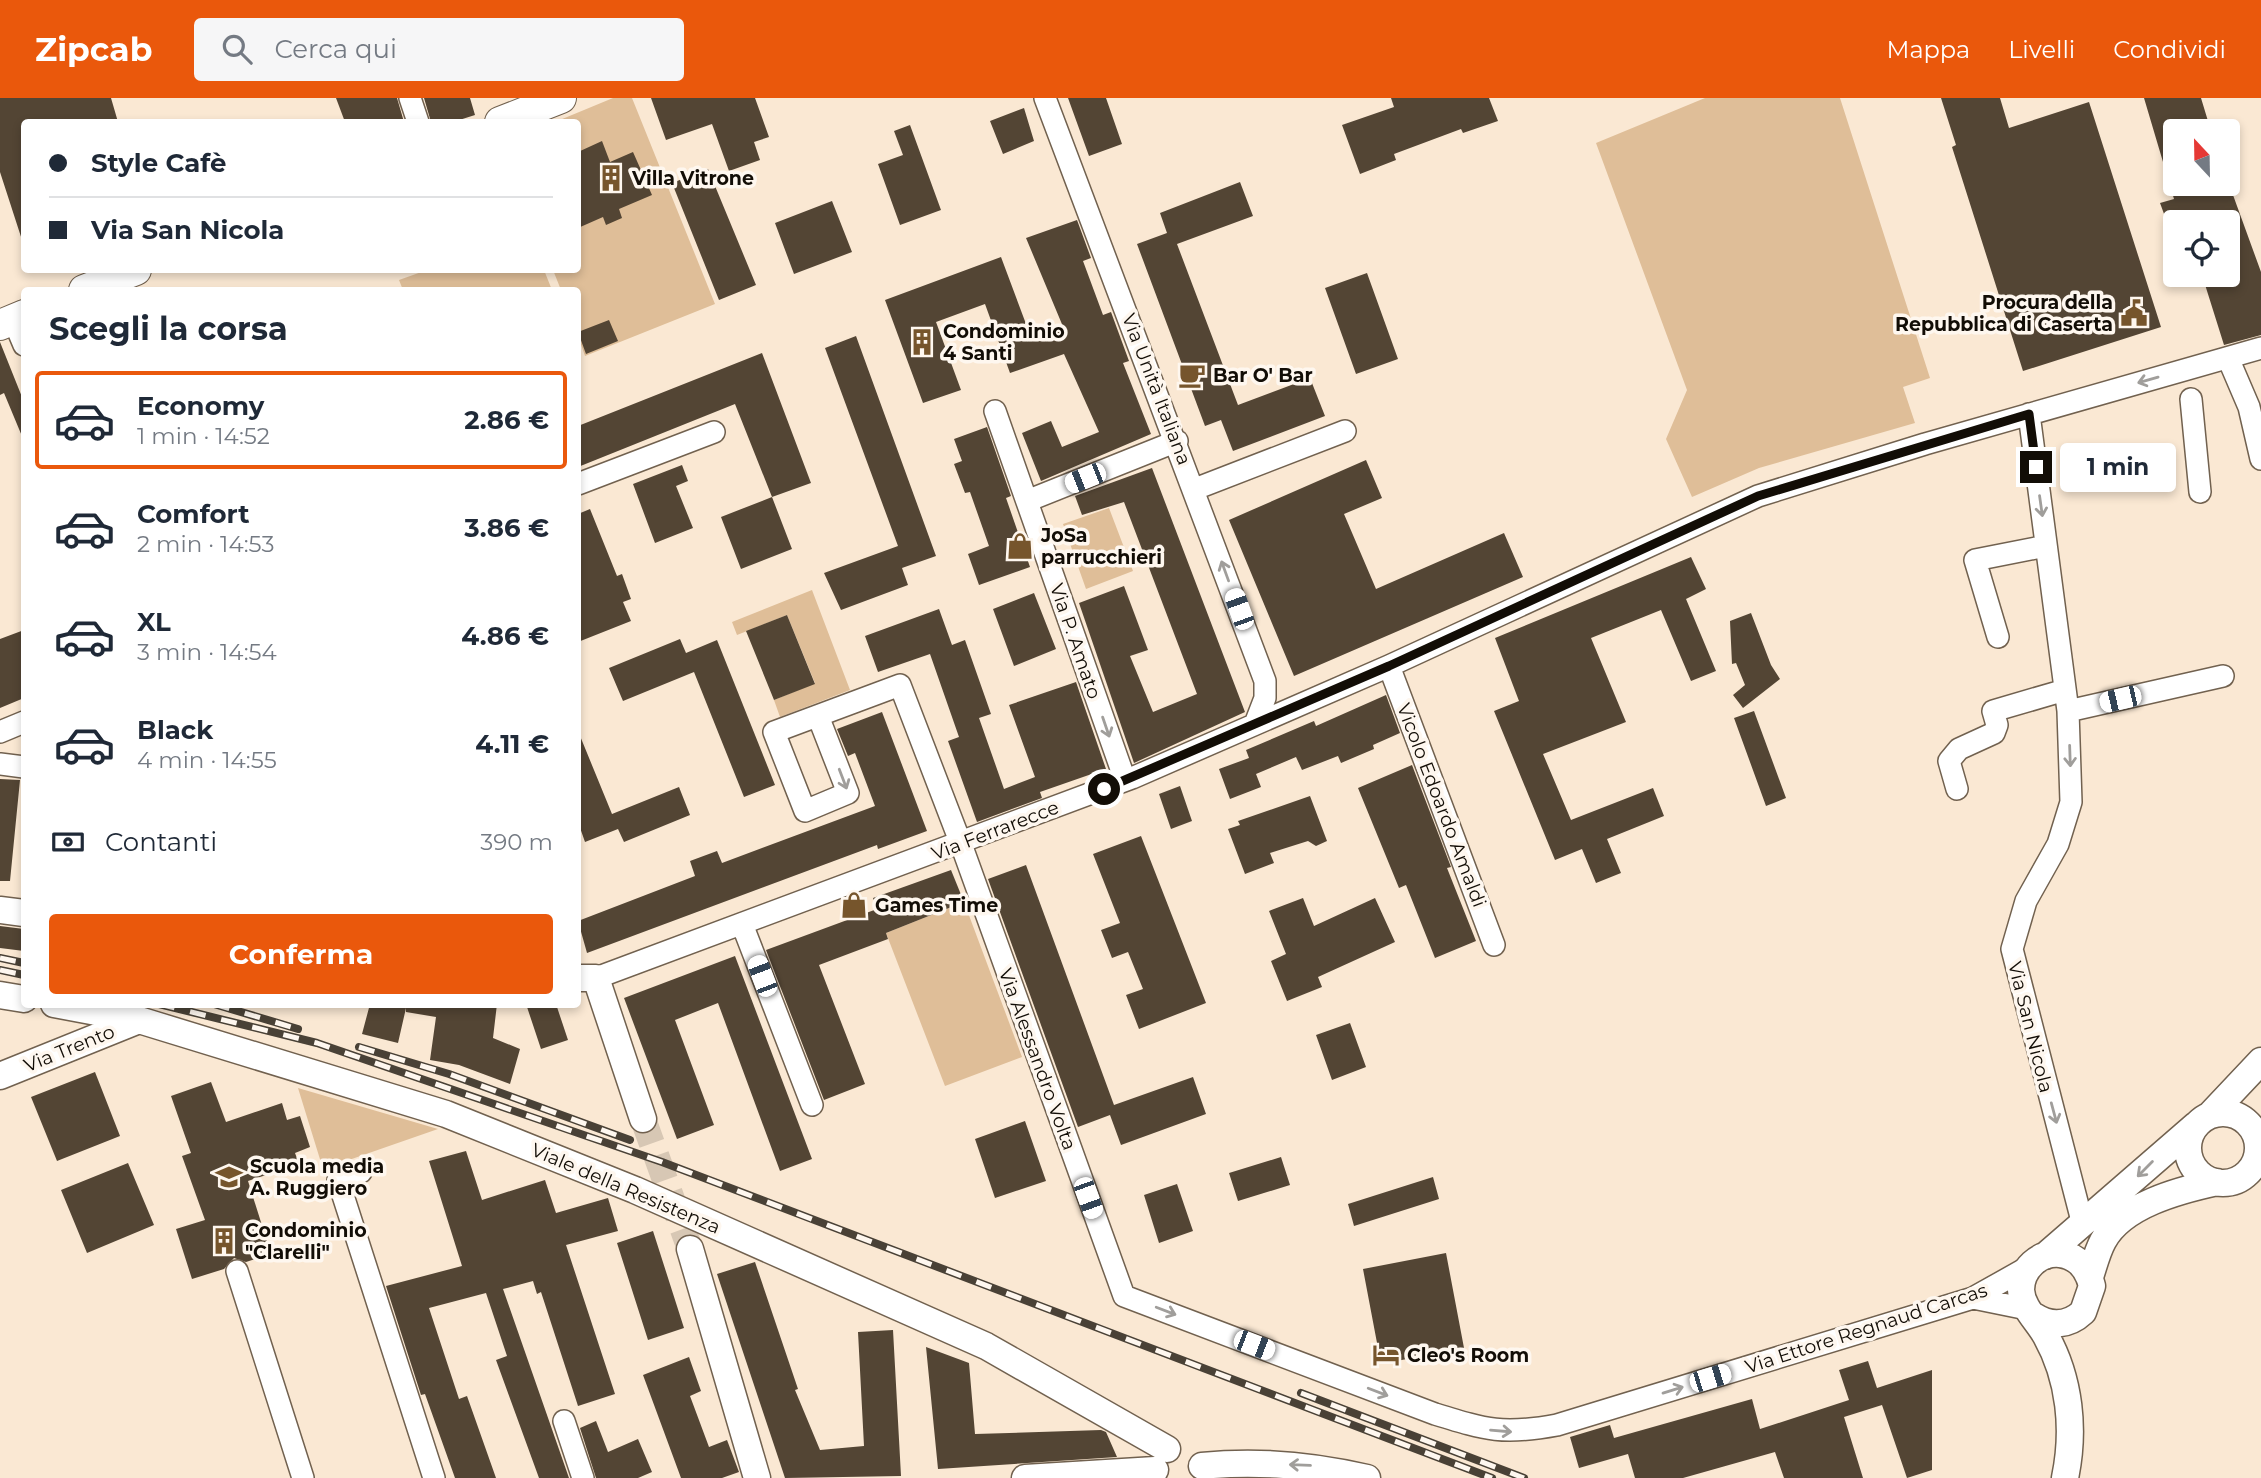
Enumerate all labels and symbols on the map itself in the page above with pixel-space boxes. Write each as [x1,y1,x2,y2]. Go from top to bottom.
north arrow [2163,119,2240,196]
building icon: Villa Vitrone [596,163,626,193]
place label: Villa Vitrone [631,167,754,190]
place label: Procura della Repubblica di Caserta [1895,291,2113,336]
public building icon: Procura della Repubblica di Caserta [2119,298,2149,328]
street label: Via Unità Italiana [1117,310,1196,468]
place label: Condominio 4 Santi [943,320,1065,365]
building icon: Condominio 4 Santi [907,327,937,357]
cafe icon: Bar O' Bar [1177,360,1207,390]
place label: Bar O' Bar [1213,364,1313,387]
one-way arrow [2137,374,2159,387]
callout: 1 min [2060,442,2176,492]
route end [2020,451,2052,483]
car [1062,460,1109,496]
one-way arrow [2035,494,2048,517]
place label: JoSa parrucchieri [1040,524,1162,569]
shop icon: JoSa parrucchieri [1005,531,1035,561]
one-way arrow [1218,560,1230,582]
street label: Via P. Amato [1045,580,1106,702]
car [1222,586,1257,632]
car [2098,684,2143,714]
street label: Vicolo Edoardo Amaldi [1392,700,1491,910]
one-way arrow [1101,716,1113,738]
one-way arrow [2063,745,2076,768]
one-way arrow [838,768,851,790]
route start [1088,773,1120,805]
street label: Via Ferrarecce [928,796,1062,865]
shop icon: Games Time [839,890,869,920]
place label: Games Time [875,894,998,917]
car [745,953,780,999]
street label: Via San Nicola [2003,959,2058,1095]
street label: Via Alessandro Volta [994,965,1081,1153]
street label: Via Trento [20,1020,118,1077]
one-way arrow [2048,1102,2061,1124]
street label: Viale della Resistenza [528,1138,724,1239]
place label: Scuola media A. Ruggiero [249,1155,384,1200]
one-way arrow [2136,1161,2153,1178]
school or university icon: Scuola media A. Ruggiero [214,1162,244,1192]
car [1071,1175,1106,1221]
place label: Condominio "Clarelli" [245,1219,367,1264]
building icon: Condominio "Clarelli" [209,1226,239,1256]
street label: Via Ettore Regnaud Carcas [1742,1278,1990,1379]
one-way arrow [1154,1306,1176,1319]
car [1231,1328,1278,1362]
hotel icon: Cleo's Room [1371,1340,1401,1370]
place label: Cleo's Room [1407,1344,1529,1367]
car [1687,1362,1734,1394]
one-way arrow [1662,1382,1684,1395]
one-way arrow [1367,1387,1389,1400]
one-way arrow [1489,1425,1511,1438]
one-way arrow [1289,1458,1312,1471]

